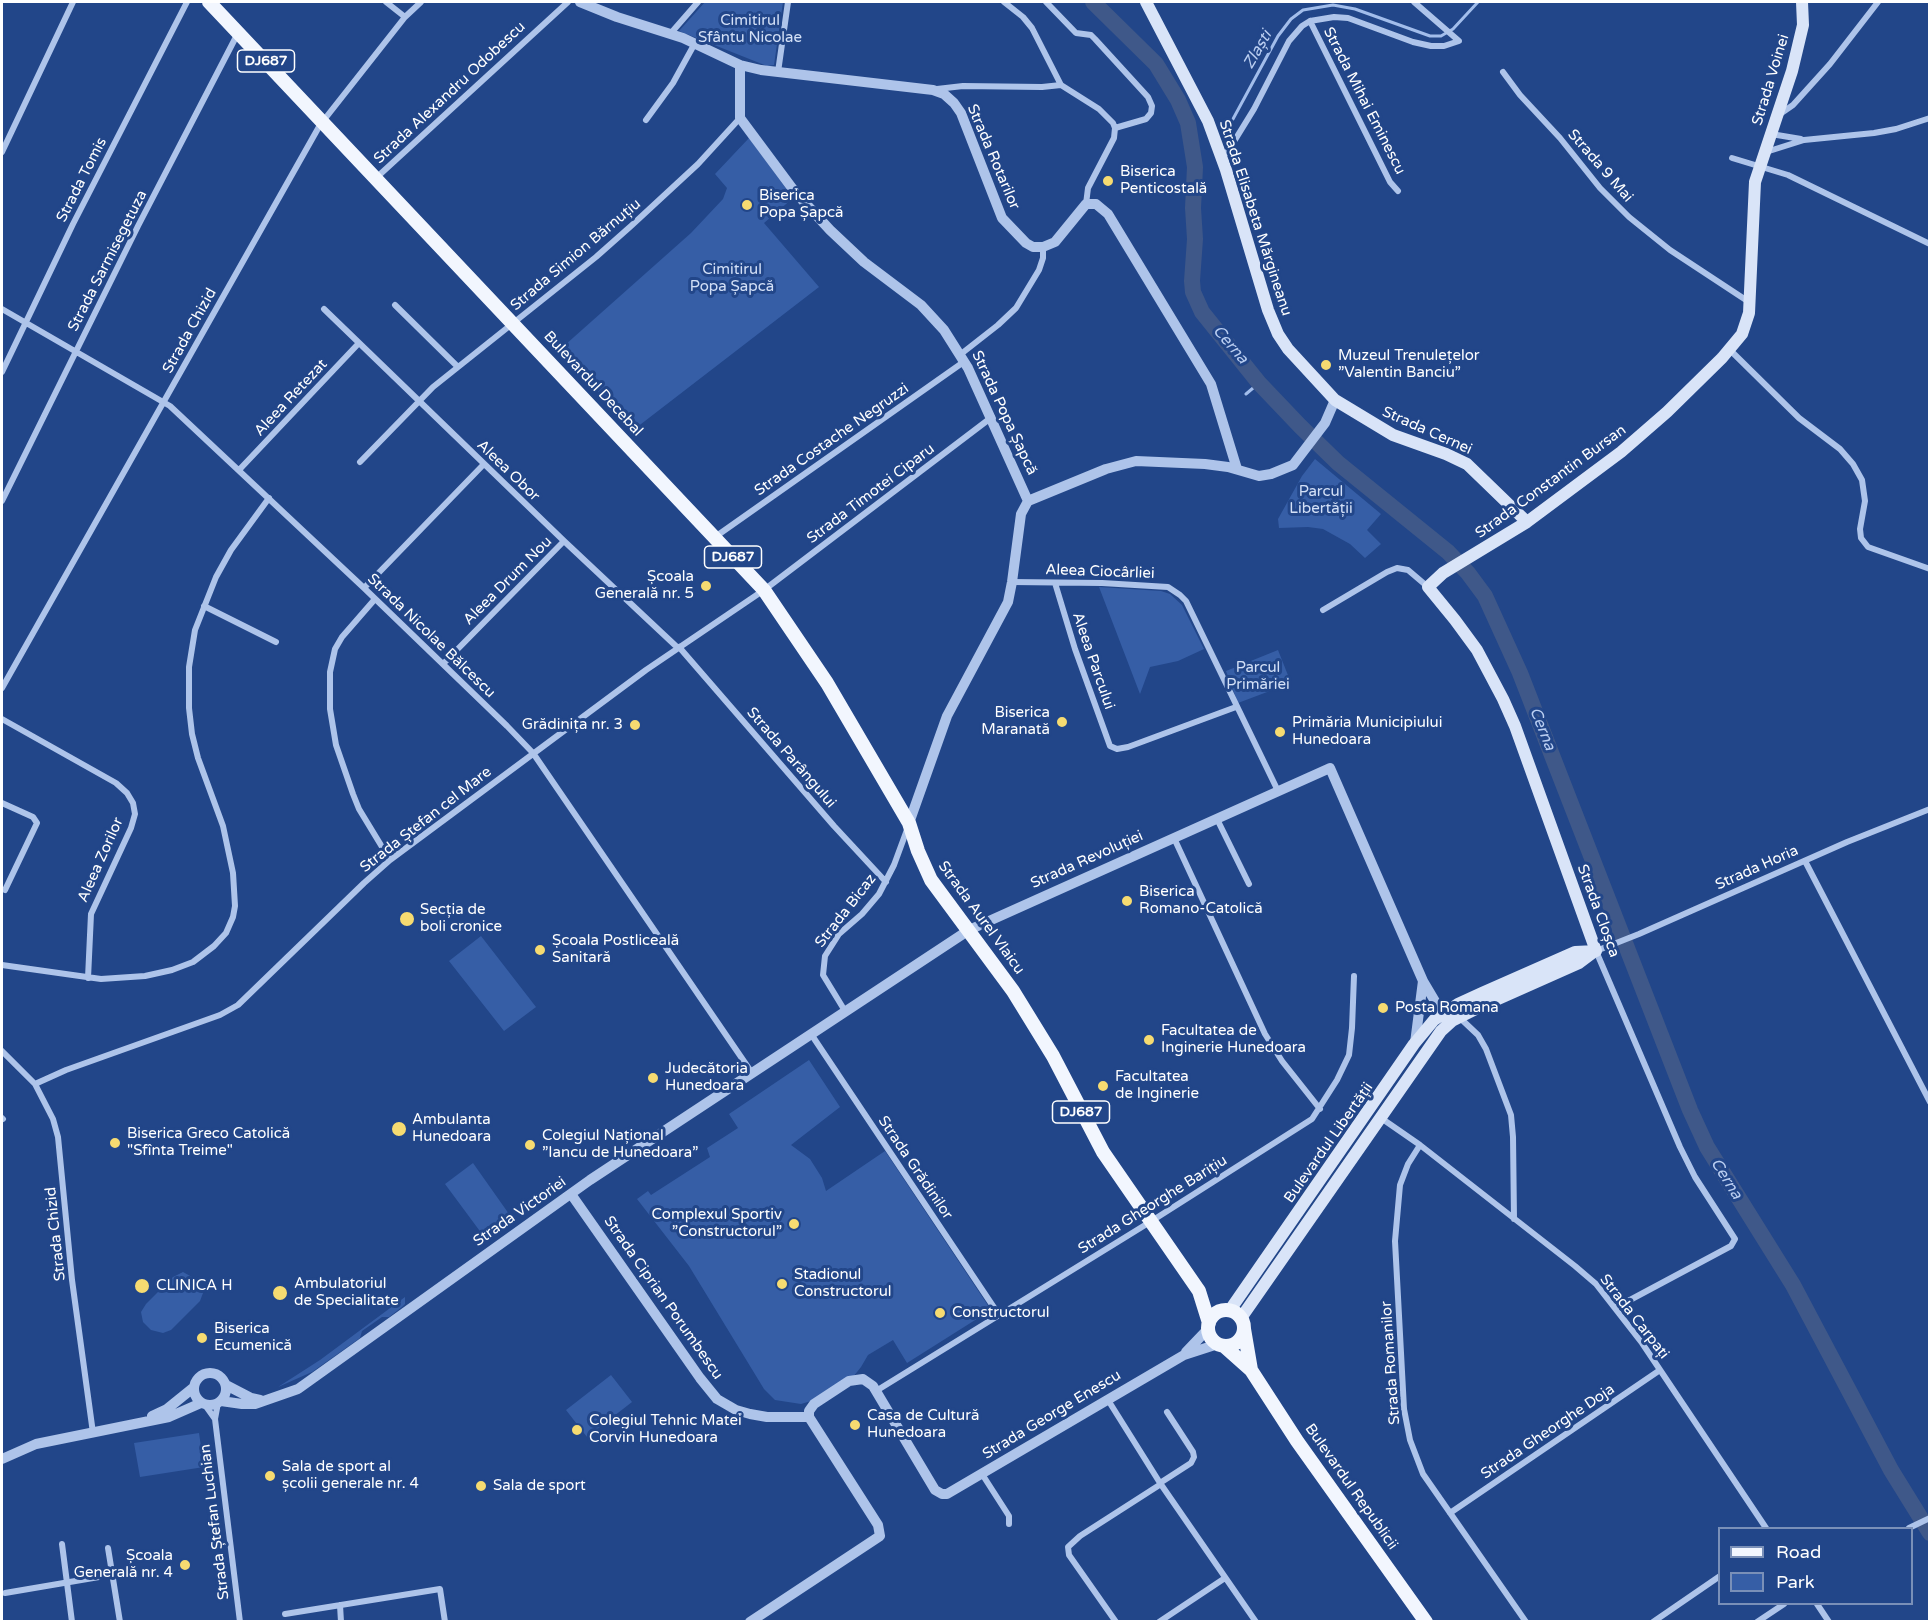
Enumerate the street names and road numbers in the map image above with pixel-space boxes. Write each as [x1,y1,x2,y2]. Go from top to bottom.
street label: Strada Alexandru Odobescu [371,18,529,168]
street label: Strada Mihai Eminescu [1319,24,1409,178]
street label: Strada Voinei [1749,32,1793,128]
road number: DJ687 [238,50,294,72]
street label: Strada Rotarilor [963,102,1023,212]
street label: Strada Elisabeta Mărgineanu [1215,118,1295,318]
street label: Strada 9 Mai [1563,126,1637,206]
street label: Strada Tomis [53,135,111,225]
street label: Strada Sarmisegetuza [65,187,151,335]
street label: Strada Simion Bărnuțiu [507,195,645,315]
street label: Strada Chizid [159,285,221,377]
street label: Bulevardul Decebal [540,328,646,440]
street label: Strada Popa Șapcă [967,348,1041,478]
street label: Aleea Retezat [251,356,331,440]
street label: Strada Costache Negruzzi [751,380,913,500]
street label: Strada Cernei [1379,403,1475,459]
street label: Strada Constantin Bursan [1472,421,1630,543]
street label: Aleea Obor [473,437,543,505]
street label: Strada Timotei Ciparu [804,440,938,548]
street label: Aleea Drum Nou [460,533,556,629]
road number: DJ687 [704,546,762,568]
street label: Aleea Ciocârliei [1045,561,1155,583]
street label: Strada Nicolae Bălcescu [363,570,499,702]
street label: Aleea Parcului [1068,610,1118,712]
street label: Strada Parângului [742,704,840,812]
street label: Strada Ștefan cel Mare [357,763,495,877]
street label: Aleea Zorilor [74,815,128,905]
street label: Strada Revoluției [1028,827,1146,893]
street label: Strada Horia [1713,842,1801,894]
street label: Strada Aurel Vlaicu [934,858,1028,978]
street label: Strada Cloșca [1573,862,1623,960]
street label: Strada Bicaz [812,871,880,951]
street label: Bulevardul Libertății [1281,1079,1377,1207]
road number: DJ687 [1052,1101,1110,1123]
street label: Strada Grădinilor [874,1113,956,1223]
street label: Strada Gheorghe Barițiu [1075,1152,1231,1258]
street label: Strada Victoriei [470,1173,570,1251]
street label: Strada Chizid [42,1186,70,1282]
street label: Strada Ciprian Porumbescu [600,1213,726,1383]
street label: Strada Carpați [1595,1271,1673,1363]
street label: Strada Romanilor [1378,1300,1404,1426]
street label: Strada George Enescu [979,1367,1125,1463]
street label: Strada Gheorghe Doja [1478,1380,1618,1484]
street label: Bulevardul Republicii [1301,1420,1401,1554]
street label: Strada Ștefan Luchian [197,1443,233,1601]

